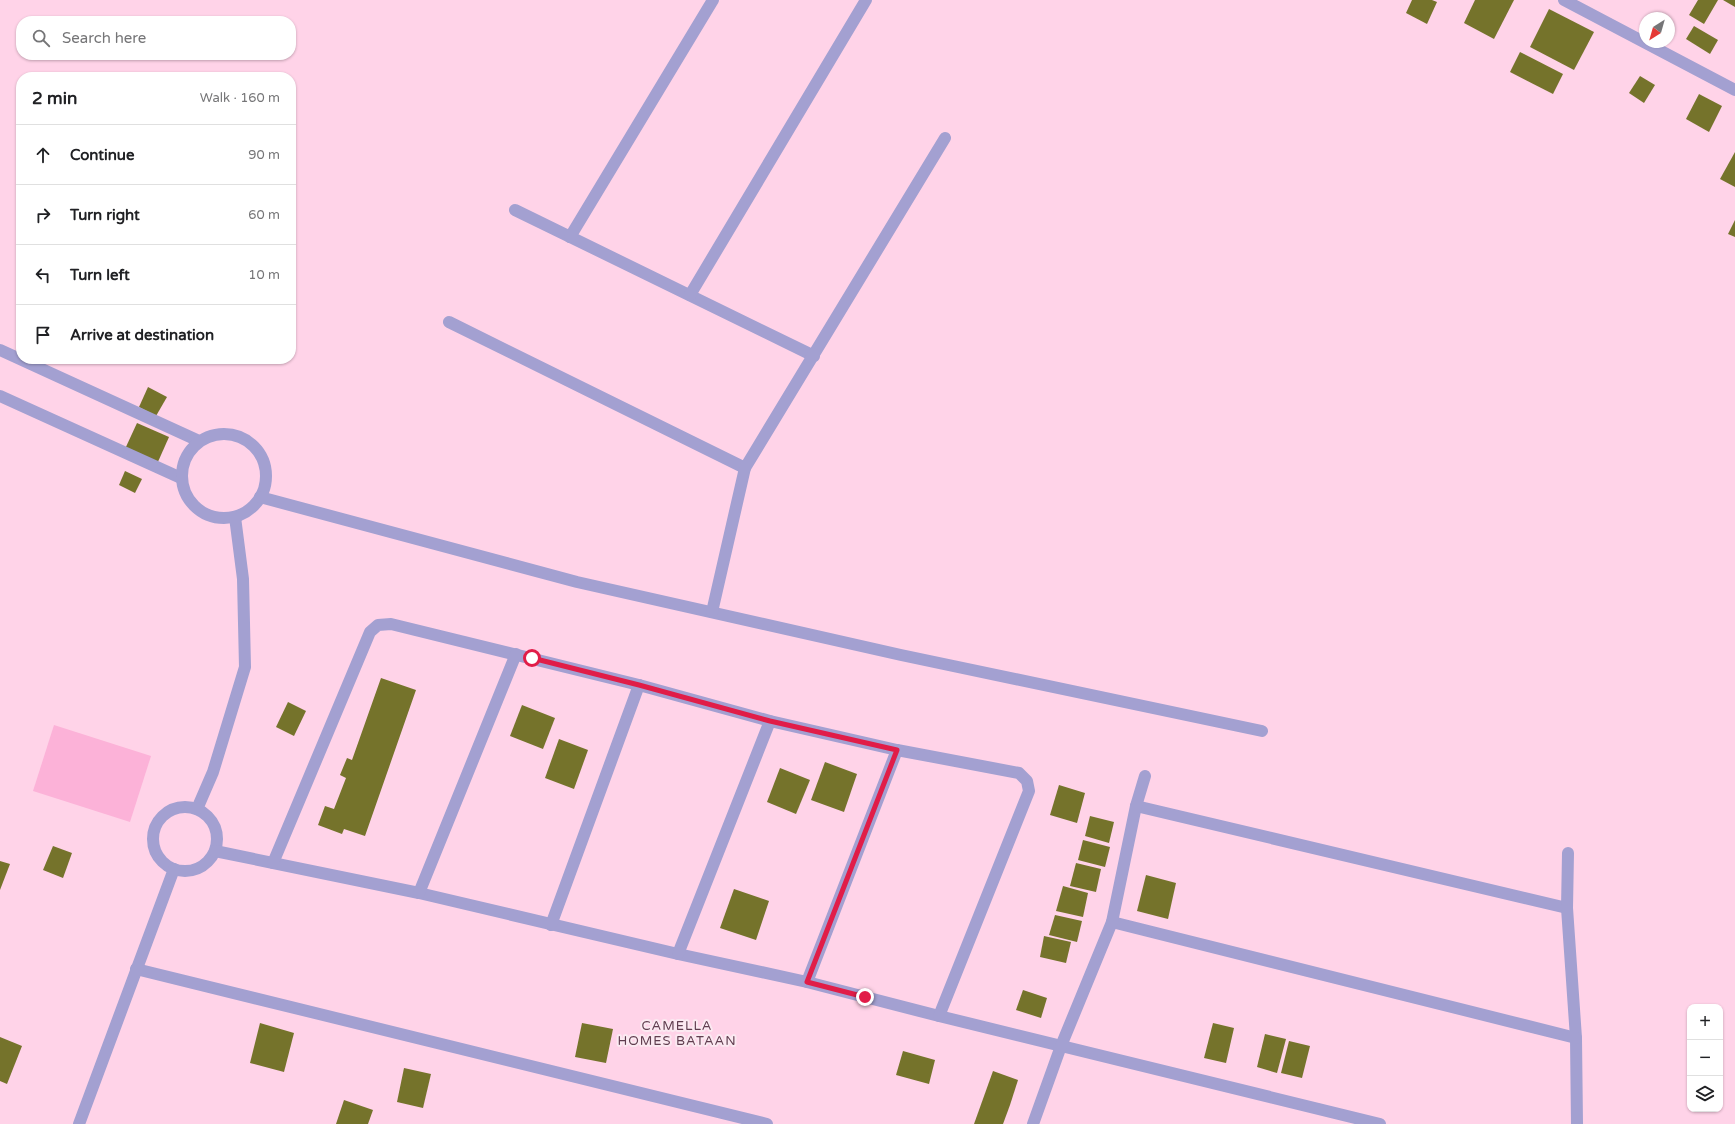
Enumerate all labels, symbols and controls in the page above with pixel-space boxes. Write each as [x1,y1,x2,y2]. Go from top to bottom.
north arrow [1639,12,1675,48]
search box [16,16,296,60]
icon: search [30,27,52,49]
text: Search here [62,29,146,47]
text: 2 min [32,88,77,109]
text: Walk · 160 m [200,90,280,106]
icon: ahead [32,144,54,166]
text: Continue [70,146,134,164]
text: 90 m [248,147,280,163]
icon: right [32,204,54,226]
text: Turn right [70,206,140,224]
text: 60 m [248,207,280,223]
icon: left [32,264,54,286]
text: Turn left [70,266,130,284]
text: 10 m [248,267,280,283]
icon: arrive [32,324,54,346]
text: Arrive at destination [70,326,214,344]
route start [523,649,541,667]
route end [856,988,874,1006]
map controls [1687,1004,1723,1112]
button: + [1687,1004,1723,1040]
district label: CAMELLA HOMES BATAAN [617,1018,737,1049]
button: − [1687,1040,1723,1076]
button: layers [1687,1076,1723,1112]

